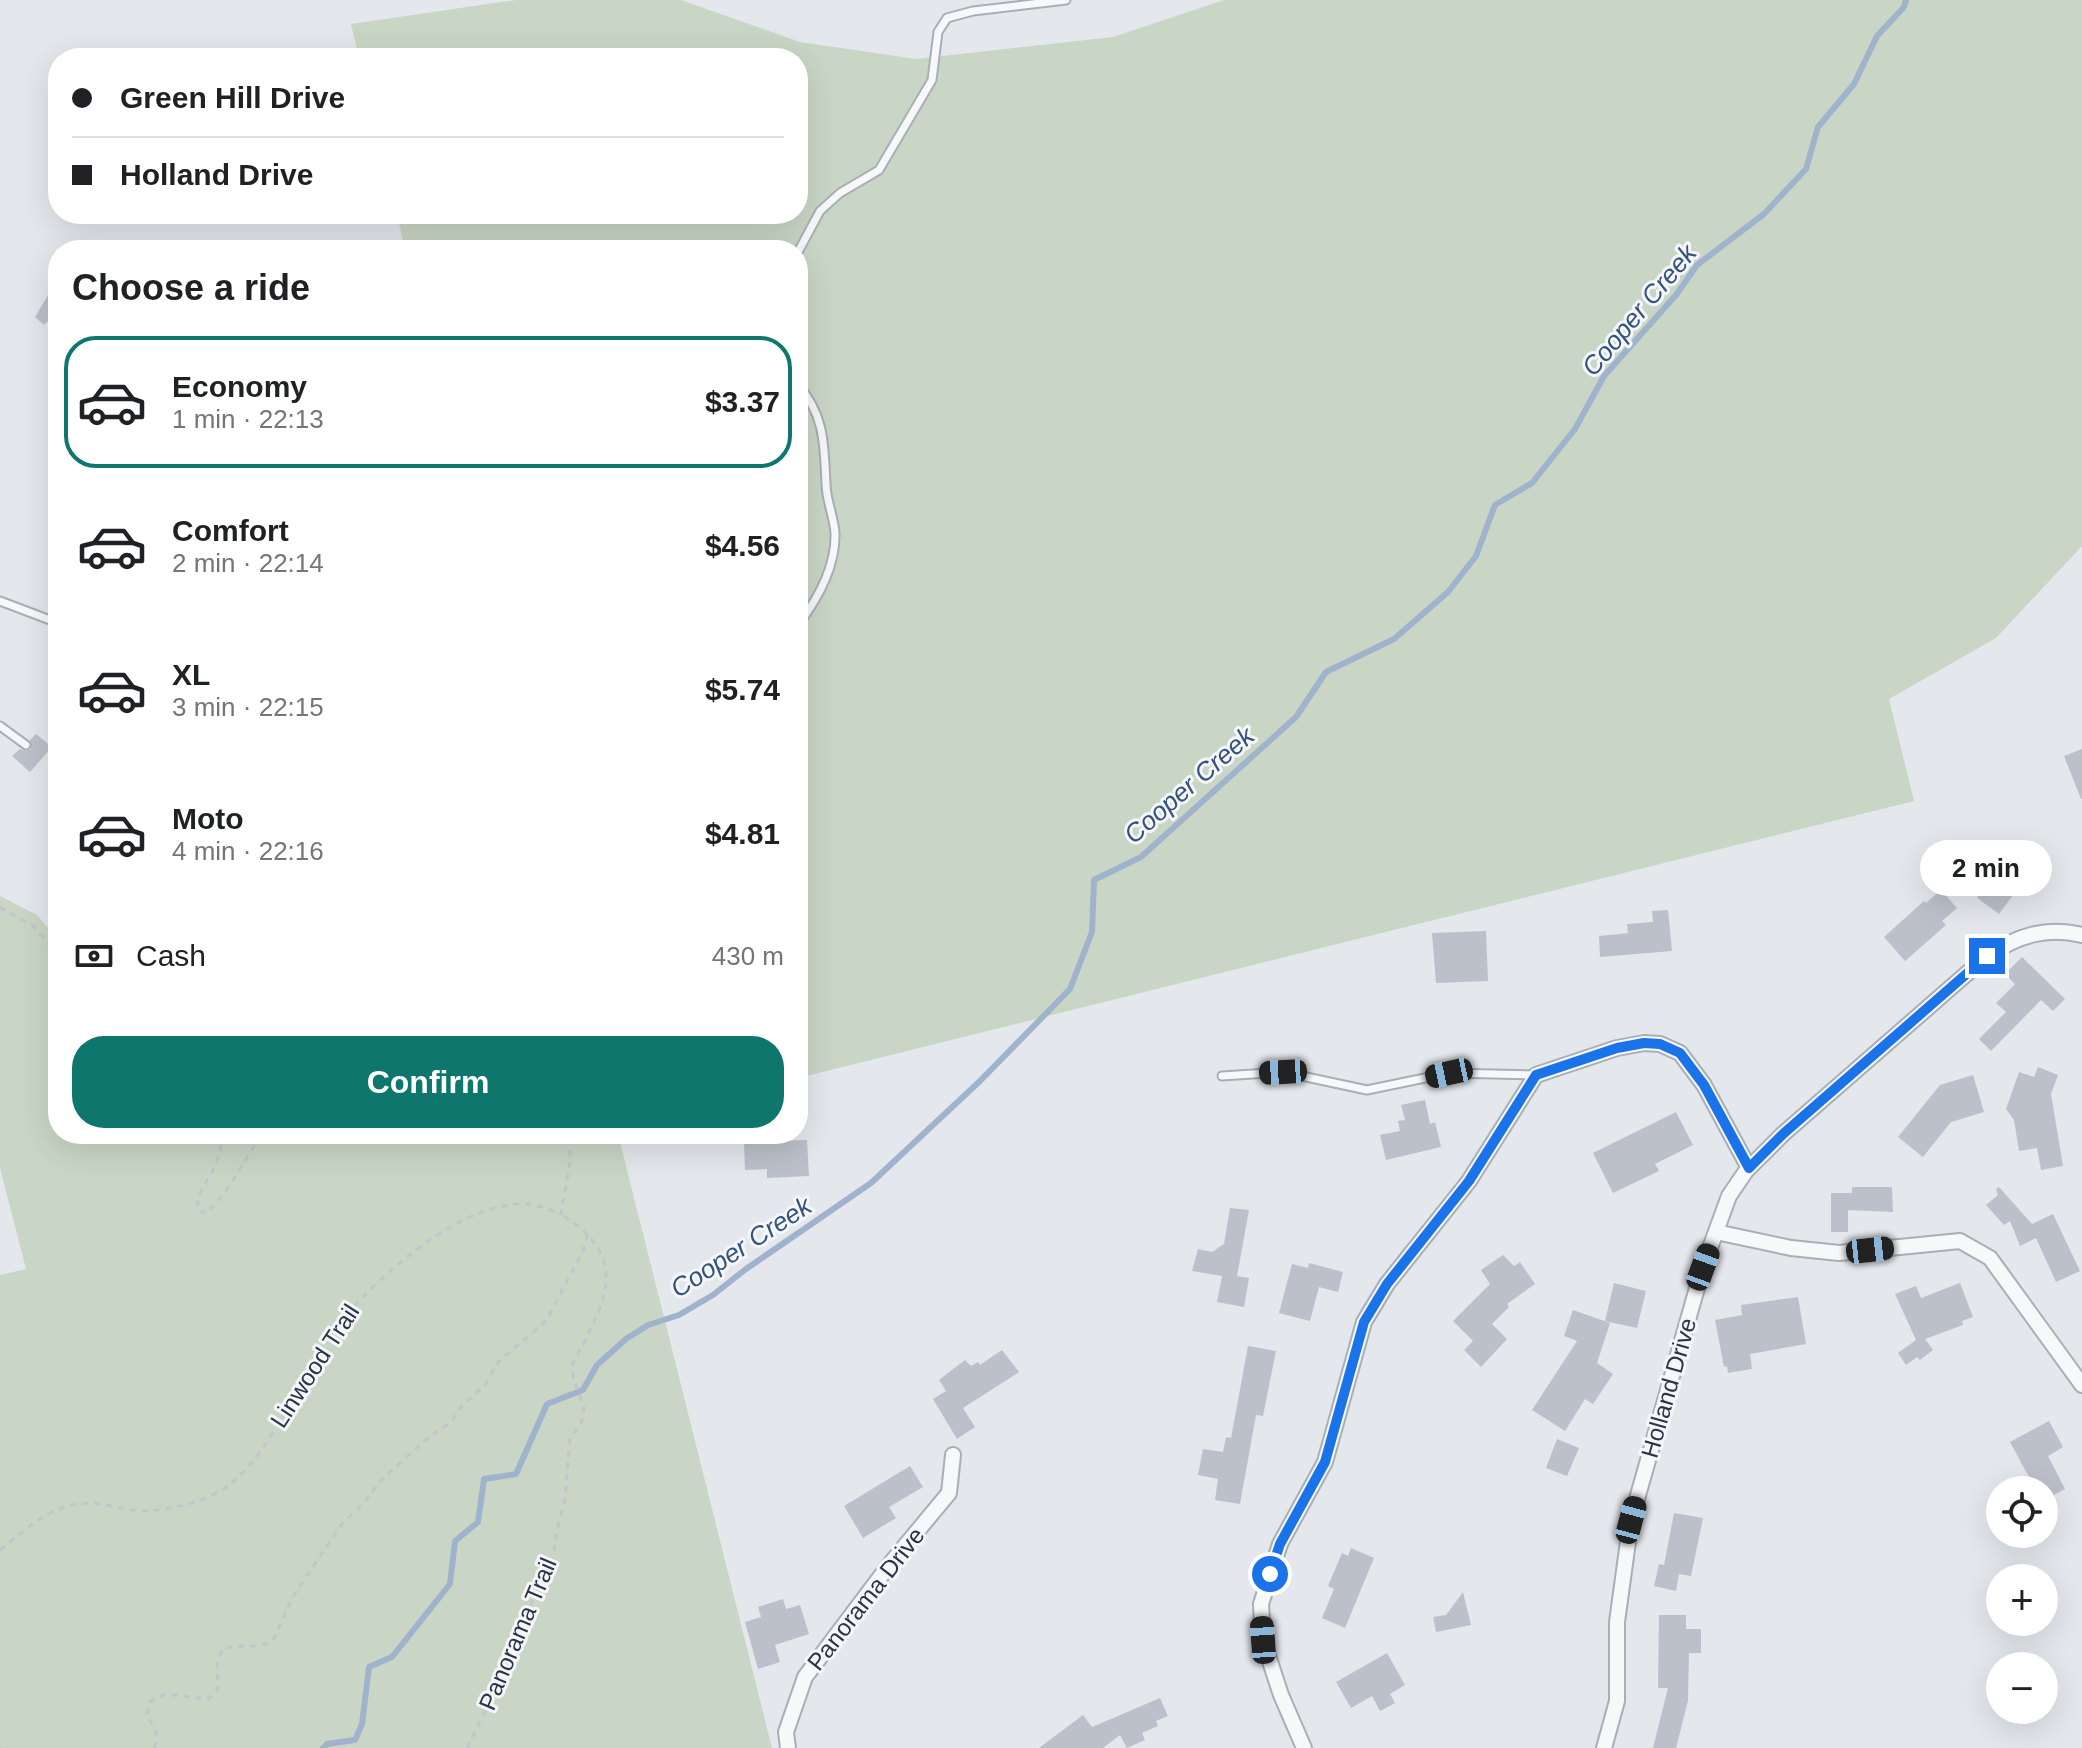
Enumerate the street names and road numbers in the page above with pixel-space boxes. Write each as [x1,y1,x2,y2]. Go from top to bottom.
street label: Linwood Trail [265,1299,364,1432]
street label: Holland Drive [1636,1315,1701,1461]
street label: Panorama Drive [802,1522,930,1675]
street label: Panorama Trail [473,1554,562,1714]

